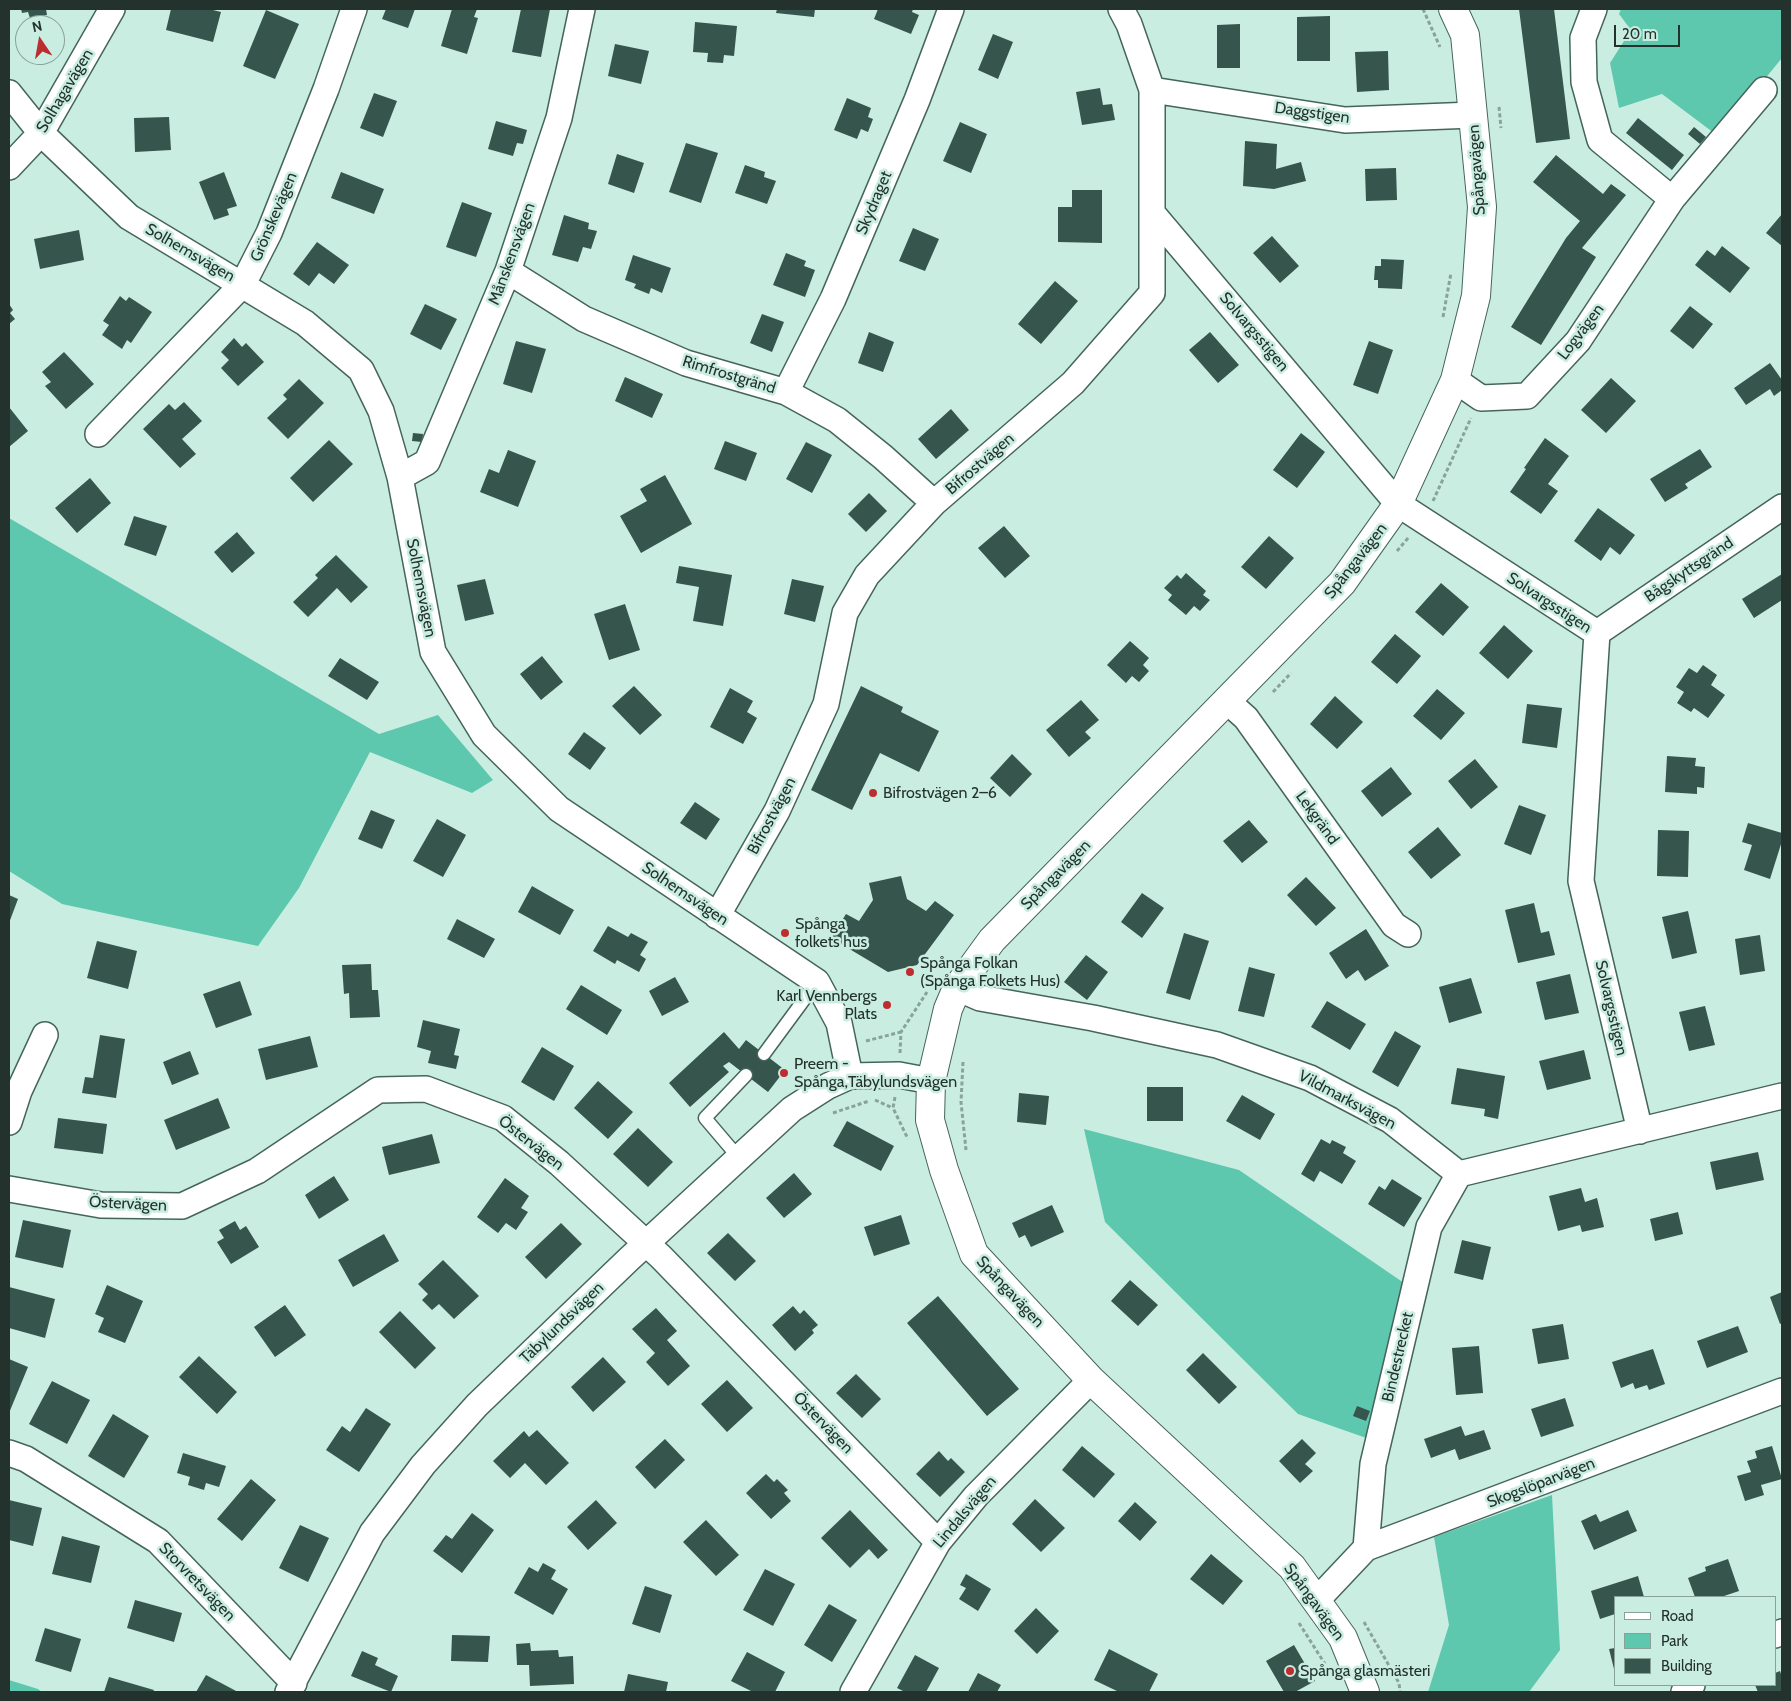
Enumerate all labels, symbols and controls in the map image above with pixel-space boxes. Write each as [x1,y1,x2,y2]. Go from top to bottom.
north arrow [15,15,65,65]
scale bar [1616,15,1682,47]
text: N [30,16,44,36]
text: 20 m [1622,25,1657,43]
street label: Solhagavägen [33,46,97,136]
street label: Daggstigen [1273,98,1351,128]
street label: Spångavägen [1464,124,1490,216]
street label: Skydraget [852,168,896,238]
street label: Grönskevägen [247,169,301,265]
street label: Månskensvägen [485,200,539,308]
street label: Solhemsvägen [142,220,238,286]
street label: Solvargsstigen [1215,289,1293,375]
street label: Logvägen [1554,300,1608,364]
street label: Rimfrostgränd [680,352,778,398]
street label: Bifrostvägen [942,429,1018,499]
street label: Spångavägen [1321,519,1391,603]
street label: Bågskyttsgränd [1641,533,1737,607]
street label: Solhemsvägen [402,537,440,639]
street label: Solvargsstigen [1503,568,1595,638]
street label: Bifrostvägen [744,774,800,858]
place label: Bifrostvägen 2–6 [883,783,997,803]
marker: Bifrostvägen 2–6 [867,787,879,799]
street label: Lekgränd [1291,788,1343,848]
street label: Spångavägen [1017,836,1095,914]
street label: Solhemsvägen [638,858,732,930]
place label: Spånga folkets hus [795,914,867,952]
marker: Spånga folkets hus [779,927,791,939]
place label: Spånga Folkan (Spånga Folkets Hus) [920,953,1060,991]
street label: Solvargsstigen [1591,958,1631,1058]
marker: Spånga Folkan (Spånga Folkets Hus) [904,966,916,978]
place label: Karl Vennbergs Plats [776,986,877,1024]
marker: Karl Vennbergs Plats [881,999,893,1011]
place label: Preem - Spånga,Täbylundsvägen [794,1054,957,1092]
street label: Vildmarksvägen [1295,1066,1399,1134]
marker: Preem - Spånga,Täbylundsvägen [778,1067,790,1079]
street label: Östervägen [494,1111,568,1175]
street label: Östervägen [89,1192,167,1216]
street label: Spångavägen [972,1252,1048,1332]
street label: Täbylundsvägen [516,1278,608,1368]
street label: Bindestrecket [1378,1310,1418,1404]
street label: Östervägen [789,1388,857,1458]
street label: Skogslöparvägen [1484,1454,1598,1512]
street label: Lindalsvägen [929,1472,1001,1552]
street label: Storvretsvägen [155,1539,239,1625]
street label: Spångavägen [1280,1560,1348,1644]
legend [1614,1596,1776,1686]
text: Road [1661,1607,1694,1625]
text: Park [1661,1632,1688,1650]
text: Building [1661,1657,1712,1675]
place label: Spånga glasmästeri [1300,1661,1430,1681]
marker: Spånga glasmästeri [1284,1665,1296,1677]

